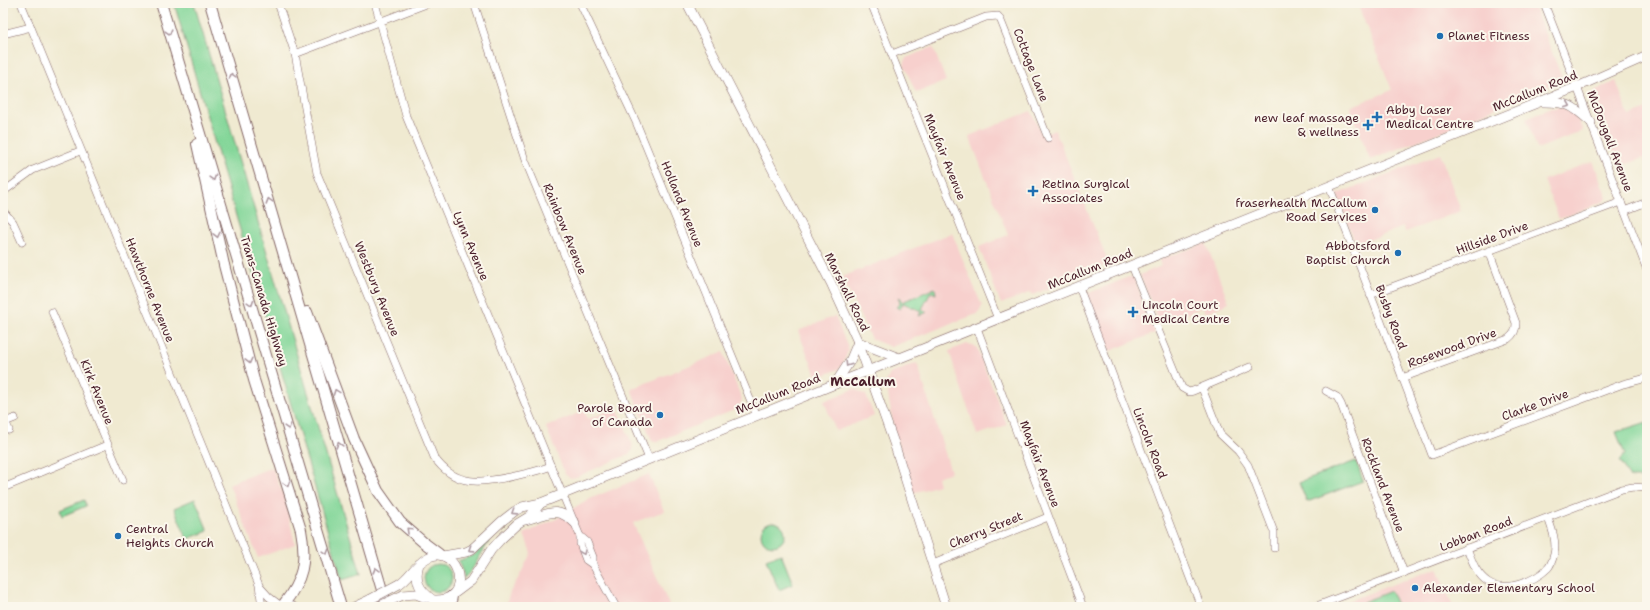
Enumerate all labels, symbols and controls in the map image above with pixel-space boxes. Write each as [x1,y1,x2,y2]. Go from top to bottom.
street label: Cottage Lane [1010,26,1052,104]
one-way arrow [164,28,173,35]
place label: Planet Fitness [1448,28,1530,44]
marker: Planet Fitness [1435,31,1445,41]
street label: McCallum Road [1490,67,1580,115]
one-way arrow [228,73,237,80]
street label: McDougall Avenue [1583,88,1637,194]
one-way arrow [1564,100,1571,108]
place label: Abby Laser Medical Centre [1386,102,1474,132]
place label: new leaf massage & wellness [1254,110,1359,140]
street label: Mayfair Avenue [920,111,970,203]
marker: Abby Laser Medical Centre [1371,111,1383,123]
marker: new leaf massage & wellness [1362,119,1374,131]
street label: Holland Avenue [657,158,707,250]
one-way arrow [208,175,217,182]
place label: Retina Surgical Associates [1042,176,1130,206]
street label: Rainbow Avenue [539,181,591,277]
marker: Retina Surgical Associates [1027,185,1039,197]
place label: fraserhealth McCallum Road Services [1235,195,1367,225]
one-way arrow [265,198,274,205]
marker: fraserhealth McCallum Road Services [1370,205,1380,215]
street label: Lynn Avenue [449,209,493,283]
street label: Hillside Drive [1454,217,1531,258]
one-way arrow [213,232,221,238]
street label: Trans-Canada Highway [236,234,292,368]
street label: Hawthorne Avenue [122,235,178,345]
place label: Abbotsford Baptist Church [1306,238,1390,268]
street label: Westbury Avenue [351,239,403,339]
street label: McCallum Road [1045,245,1135,293]
marker: Abbotsford Baptist Church [1393,248,1403,258]
street label: Marshall Road [821,250,873,334]
street label: Busby Road [1371,283,1411,352]
place label: Lincoln Court Medical Centre [1142,297,1230,327]
one-way arrow [246,299,255,306]
marker: Lincoln Court Medical Centre [1127,306,1139,318]
street label: Rosewood Drive [1405,324,1499,371]
street label: Kirk Avenue [77,357,117,427]
one-way arrow [244,358,252,364]
one-way arrow [845,359,852,366]
street label: McCallum Road [733,370,823,418]
district label: McCallum [830,373,896,390]
street label: Clarke Drive [1499,385,1571,425]
one-way arrow [332,388,341,395]
place label: Parole Board of Canada [577,400,653,430]
street label: Lincoln Road [1129,405,1171,481]
marker: Parole Board of Canada [655,410,665,420]
street label: Mayfair Avenue [1016,418,1064,510]
one-way arrow [283,423,292,430]
street label: Rockland Avenue [1358,435,1408,535]
one-way arrow [335,442,344,449]
one-way arrow [282,480,291,487]
one-way arrow [511,507,518,515]
street label: Cherry Street [947,508,1025,552]
street label: Lobban Road [1437,513,1515,555]
place label: Central Heights Church [126,521,214,551]
one-way arrow [406,527,414,535]
marker: Central Heights Church [113,531,123,541]
one-way arrow [468,544,475,551]
one-way arrow [321,548,330,555]
one-way arrow [579,549,587,556]
one-way arrow [372,566,381,573]
place label: Alexander Elementary School [1423,580,1595,596]
marker: Alexander Elementary School [1410,583,1420,593]

